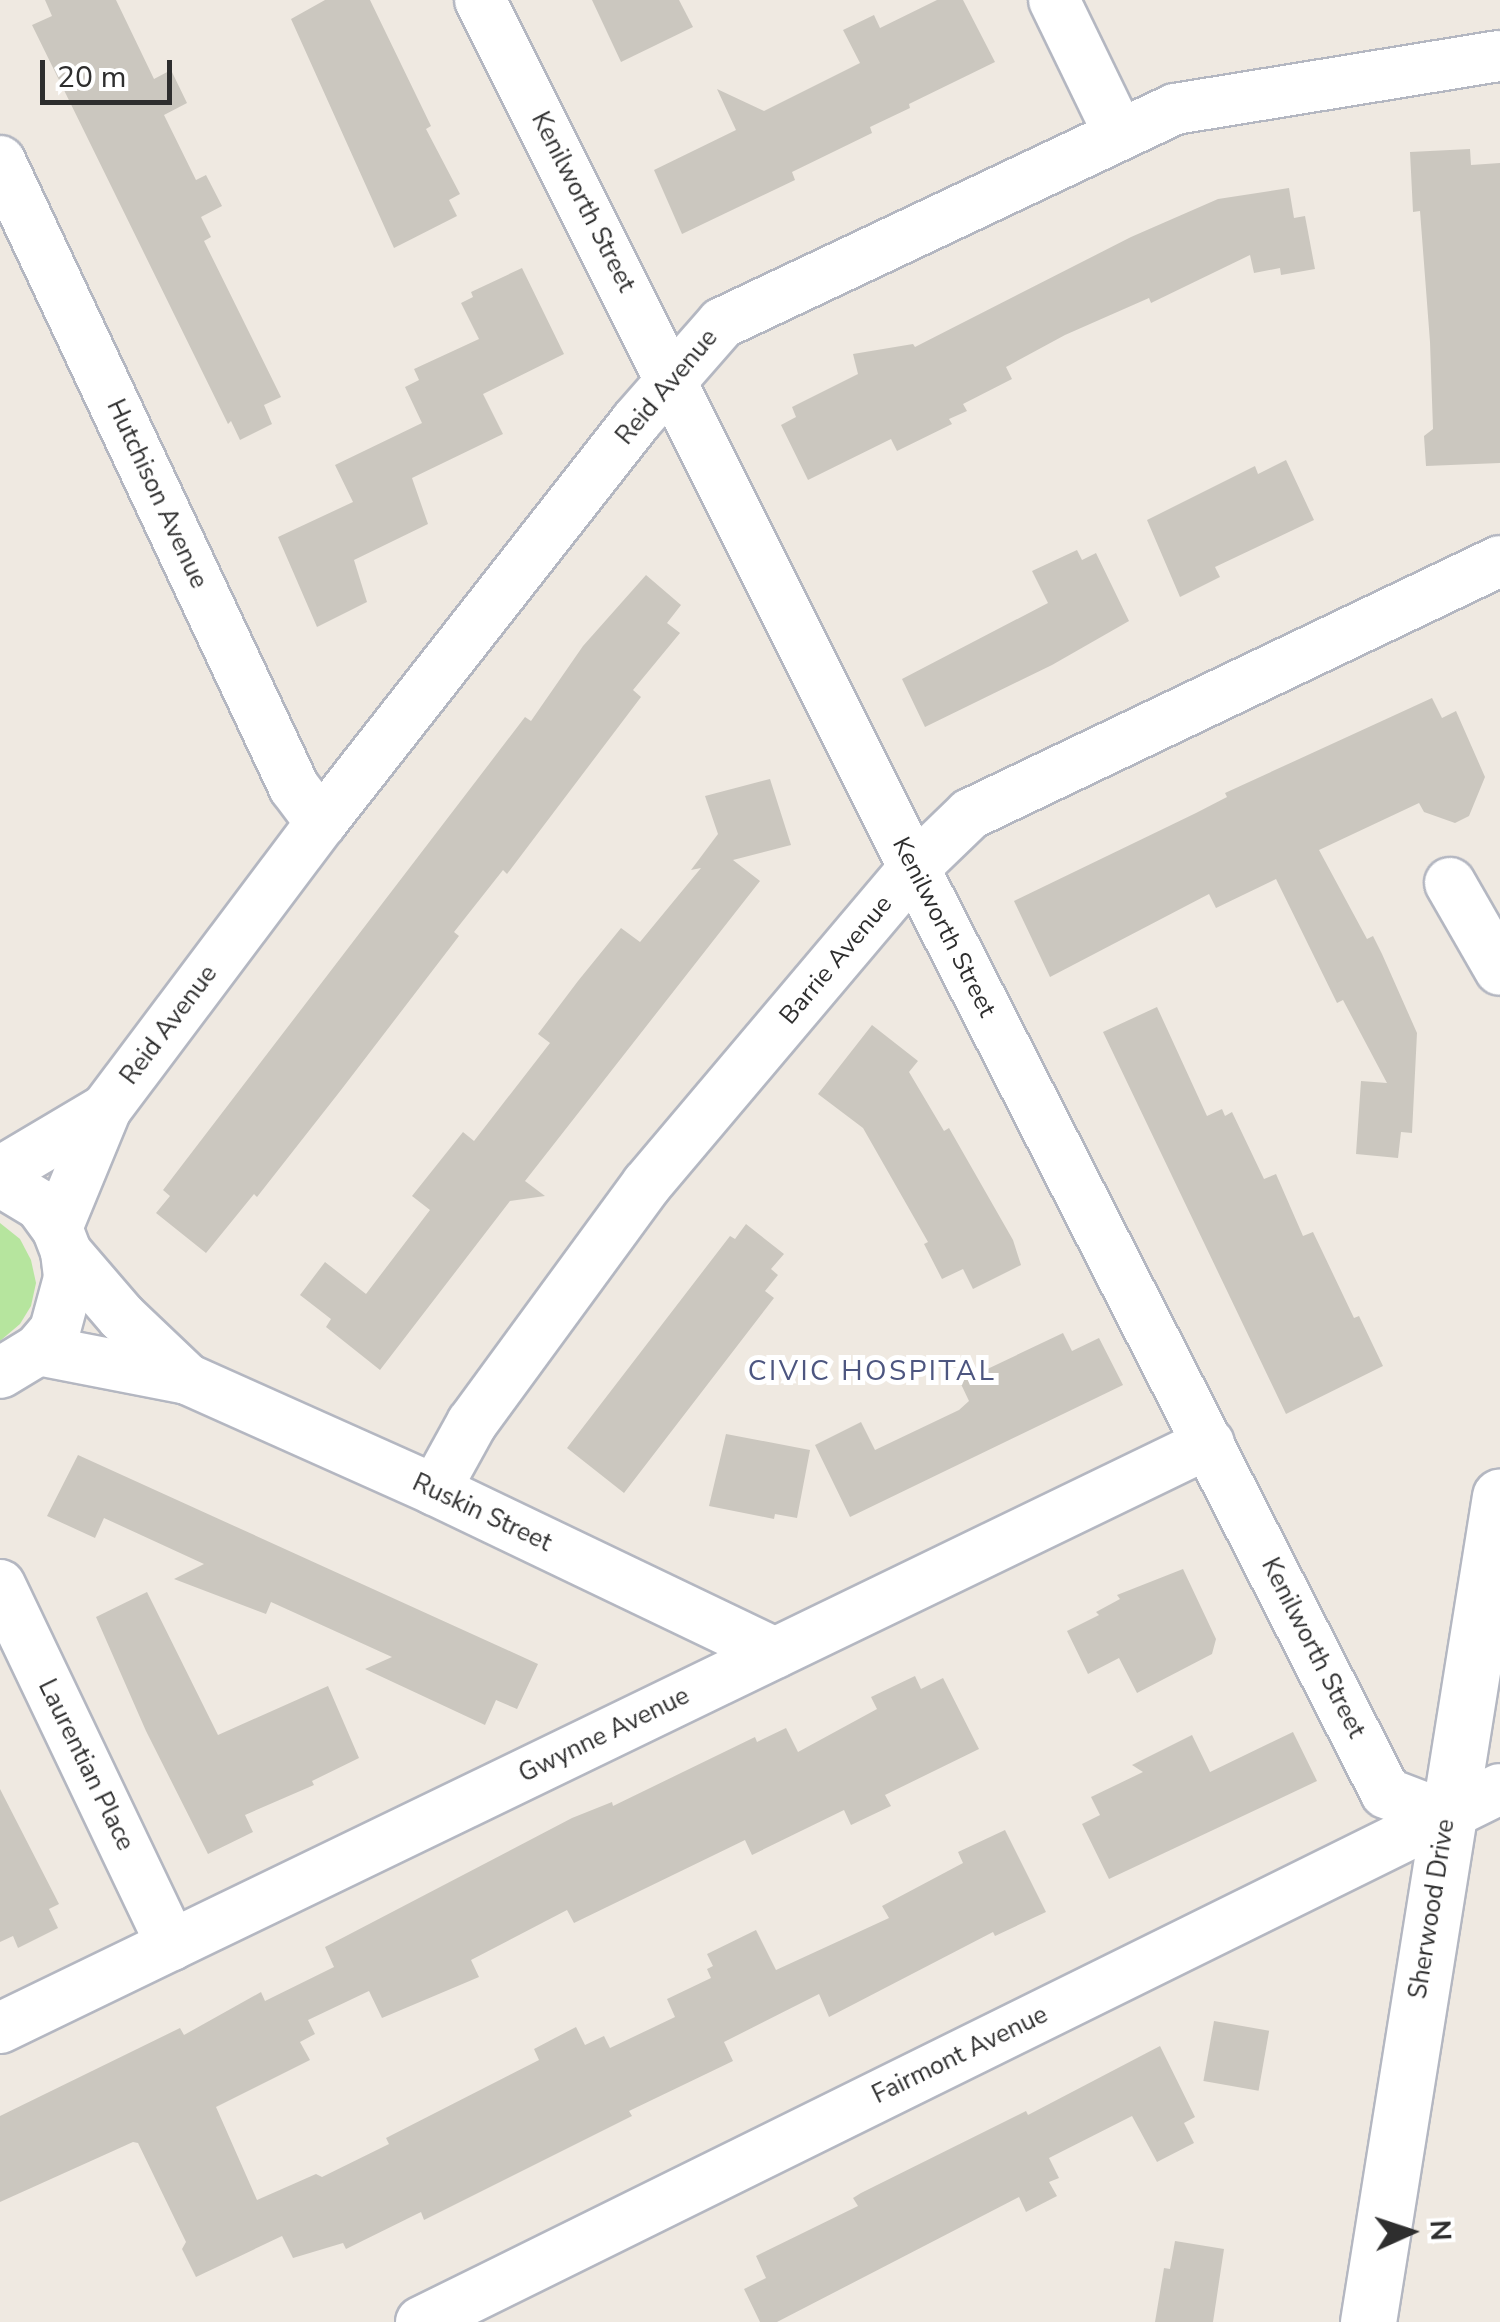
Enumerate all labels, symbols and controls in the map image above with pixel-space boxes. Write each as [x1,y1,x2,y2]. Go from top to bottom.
scale bar [45,40,178,102]
text: 20 m [57,57,126,98]
street label: Kenilworth Street [525,107,641,297]
street label: Reid Avenue [610,323,724,451]
street label: Hutchison Avenue [100,395,214,593]
street label: Kenilworth Street [886,832,1002,1022]
street label: Barrie Avenue [774,890,898,1030]
street label: Reid Avenue [114,959,224,1091]
district label: CIVIC HOSPITAL [748,1354,996,1388]
street label: Ruskin Street [408,1468,556,1558]
street label: Kenilworth Street [1255,1553,1371,1743]
street label: Laurentian Place [32,1675,140,1855]
street label: Gwynne Avenue [514,1681,694,1789]
street label: Sherwood Drive [1403,1817,1461,2001]
street label: Fairmont Avenue [868,2000,1052,2110]
north arrow [1360,2182,1460,2282]
text: N [1420,2219,1459,2242]

